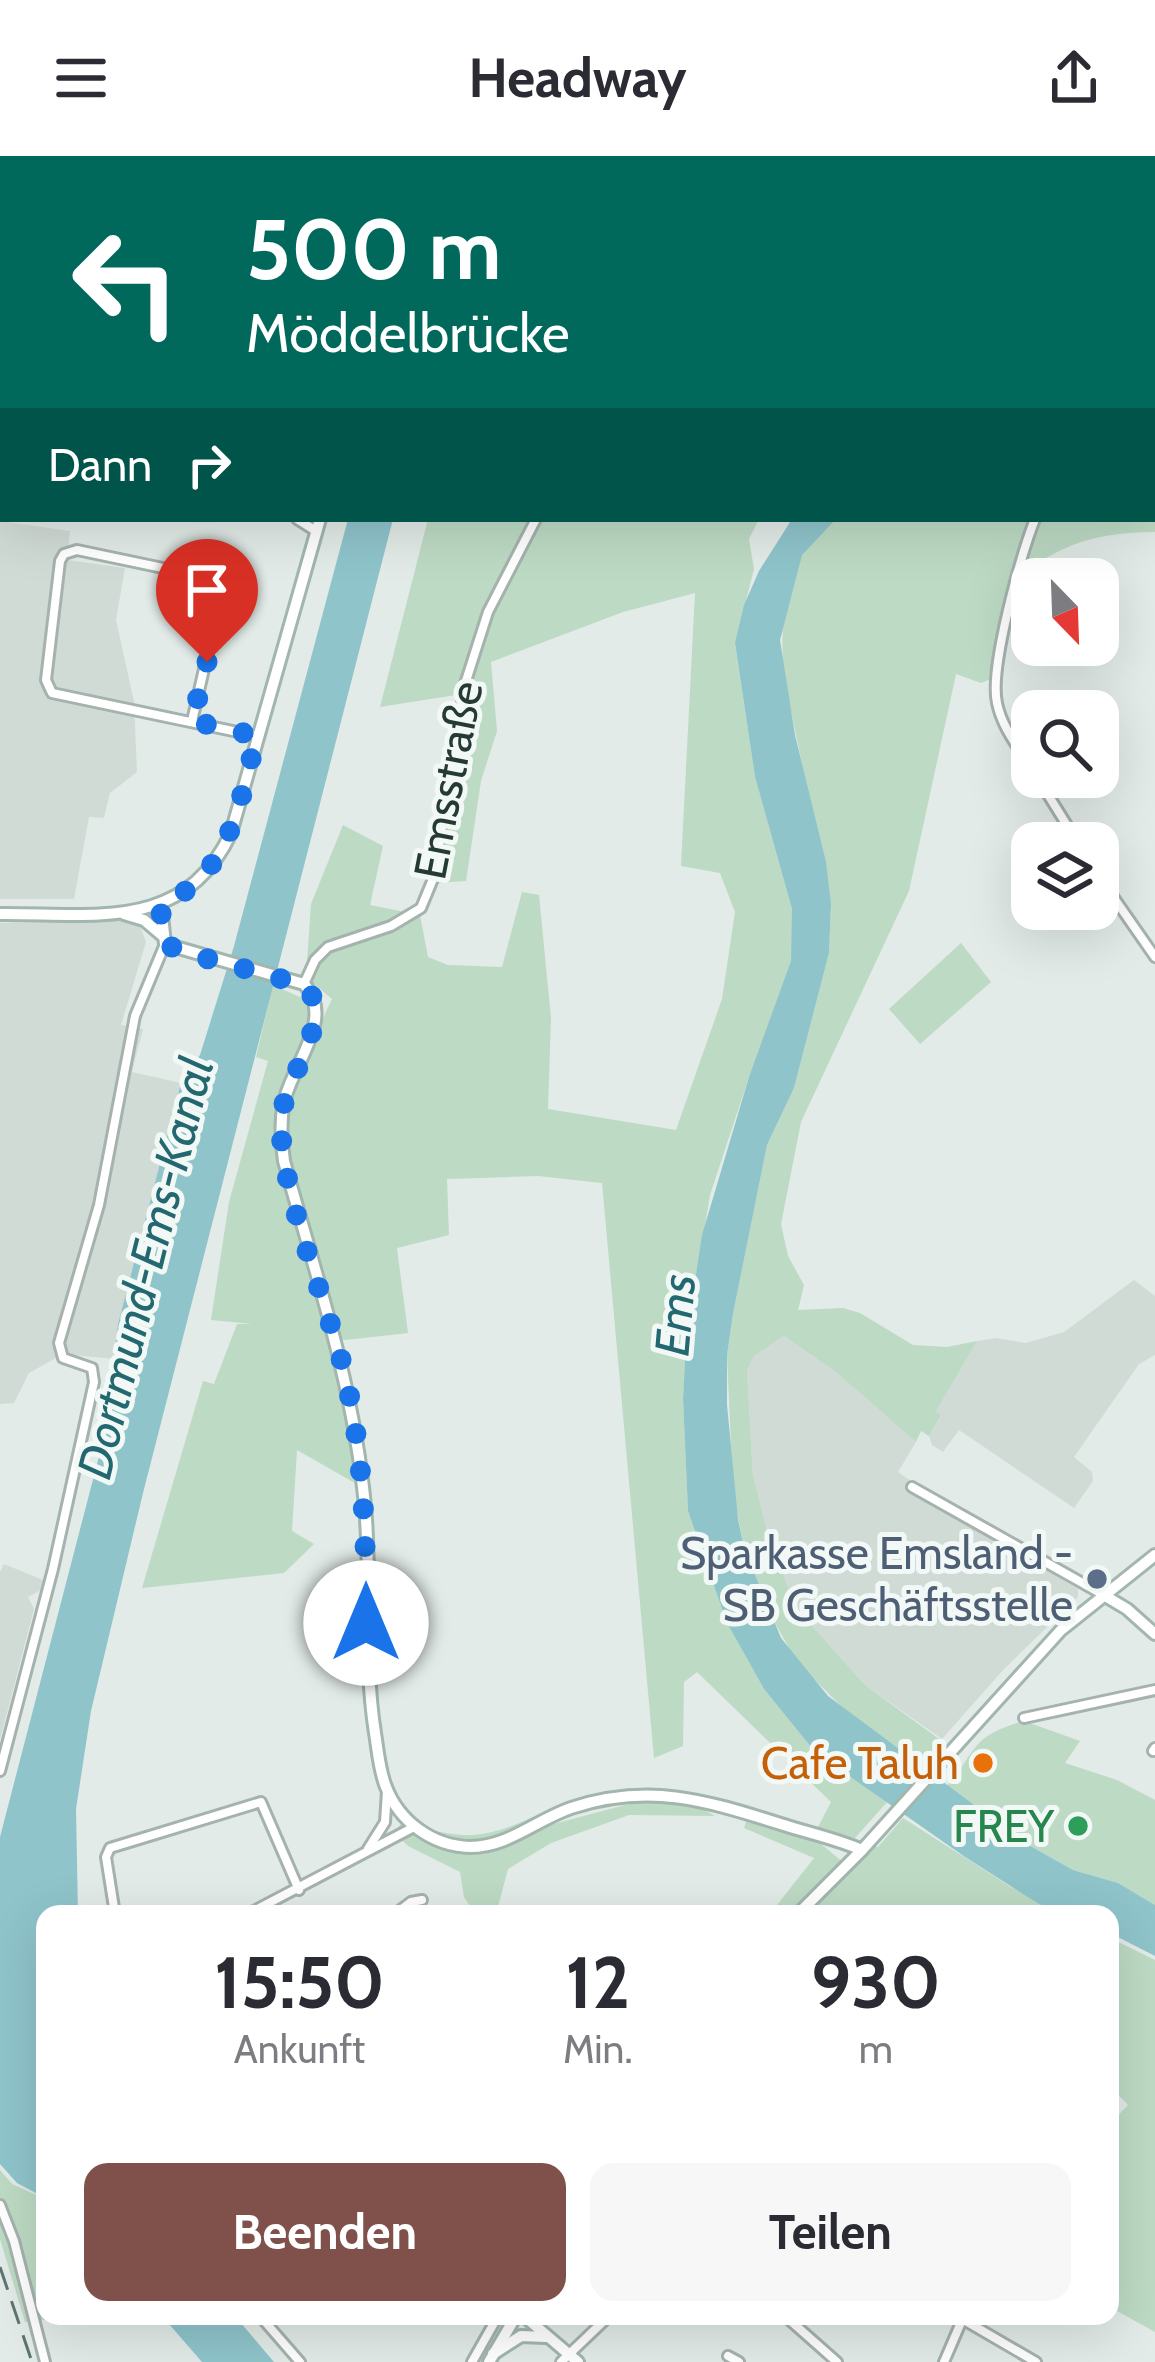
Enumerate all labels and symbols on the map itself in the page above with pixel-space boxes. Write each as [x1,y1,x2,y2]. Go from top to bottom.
pin [156,539,258,662]
north arrow [1011,558,1119,666]
street label: Emsstraße [402,676,494,884]
water label: Dortmund-Ems-Kanal [65,1051,226,1484]
water label: Ems [643,1272,707,1358]
place label: Sparkasse Emsland - SB Geschäftsstelle [680,1526,1073,1632]
position arrow [303,1560,429,1686]
marker: Sparkasse Emsland - SB Geschäftsstelle [1084,1566,1110,1592]
place label: Cafe Taluh [761,1736,959,1790]
marker: Cafe Taluh [970,1750,996,1776]
place label: FREY [953,1799,1054,1853]
marker: FREY [1065,1813,1091,1839]

